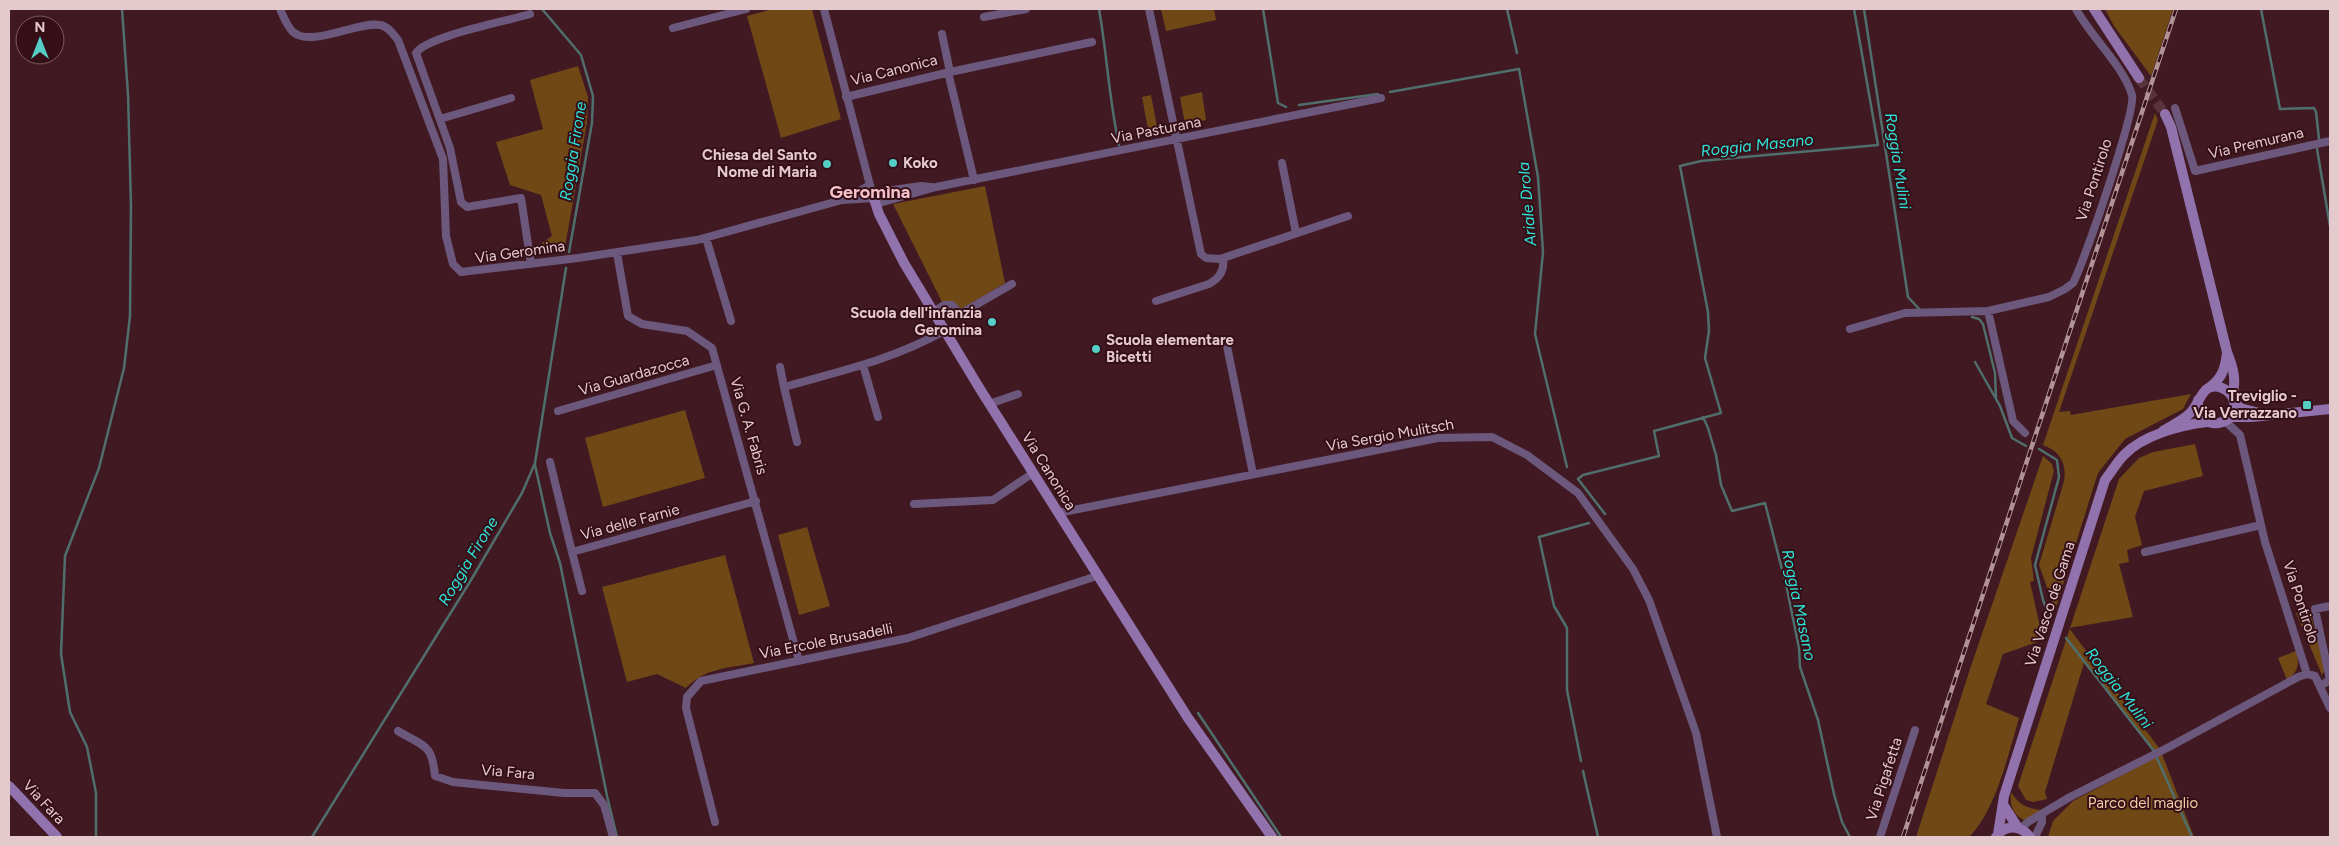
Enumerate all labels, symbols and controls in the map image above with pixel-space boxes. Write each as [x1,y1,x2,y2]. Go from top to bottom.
north arrow [15,15,65,65]
text: N [35,19,45,36]
street label: Via Canonica [849,51,939,89]
water label: Roggia Firone [556,100,590,202]
water label: Roggia Mulini [1881,111,1915,211]
street label: Via Pasturana [1110,112,1202,148]
street label: Via Premurana [2207,123,2305,163]
water label: Roggia Masano [1700,130,1814,160]
street label: Via Pontirolo [2072,136,2116,224]
place label: Chiesa del Santo Nome di Maria [702,146,817,181]
place label: Koko [903,154,938,172]
marker: Koko [887,157,899,169]
marker: Chiesa del Santo Nome di Maria [821,158,833,170]
water label: Ariale Drola [1514,161,1540,248]
district label: Geromìna [830,181,910,203]
street label: Via Geromina [474,237,566,267]
place label: Scuola dell'infanzia Geromina [850,304,982,339]
marker: Scuola dell'infanzia Geromina [986,316,998,328]
place label: Scuola elementare Bicetti [1106,331,1235,366]
marker: Scuola elementare Bicetti [1090,343,1102,355]
street label: Via Guardazocca [577,351,691,399]
street label: Via G. A. Fabris [727,375,771,477]
place label: Treviglio - Via Verrazzano [2193,387,2297,422]
marker: Treviglio - Via Verrazzano [2301,399,2313,411]
street label: Via Sergio Mulitsch [1325,415,1455,455]
street label: Via Canonica [1018,429,1080,513]
street label: Via delle Farnie [579,500,681,544]
water label: Roggia Firone [434,513,502,609]
street label: Via Vasco de Gama [2021,539,2079,669]
water label: Roggia Masano [1778,548,1820,662]
street label: Via Pontirolo [2279,558,2323,646]
street label: Via Ercole Brusadelli [758,619,894,663]
water label: Roggia Mulini [2081,644,2157,732]
street label: Via Pigafetta [1862,735,1906,823]
street label: Via Fara [480,761,536,783]
street label: Via Fara [19,776,69,828]
park label: Parco del maglio [2088,794,2199,812]

